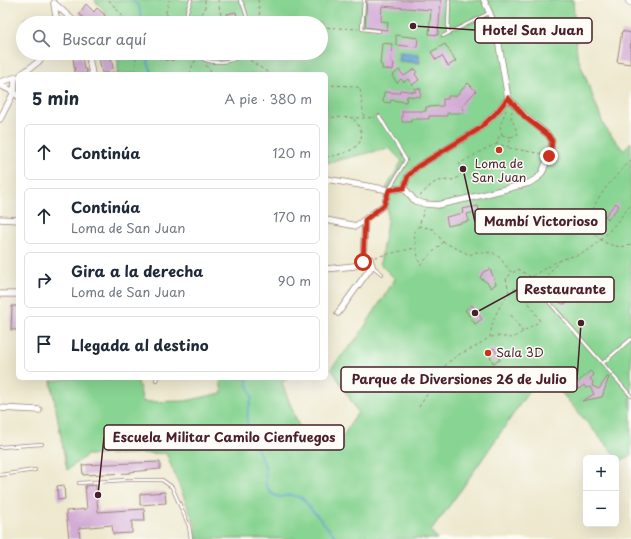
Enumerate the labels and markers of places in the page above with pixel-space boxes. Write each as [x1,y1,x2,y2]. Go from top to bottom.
callout: Hotel San Juan [475,18,592,43]
marker: Loma de San Juan [494,145,504,155]
place label: Loma de San Juan [472,154,526,186]
callout: Mambí Victorioso [475,209,606,234]
callout: Restaurante [517,277,614,302]
place label: Sala 3D [496,343,544,361]
marker: Sala 3D [483,348,493,358]
callout: Parque de Diversiones 26 de Julio [341,367,577,392]
callout: Escuela Militar Camilo Cienfuegos [104,425,344,450]

